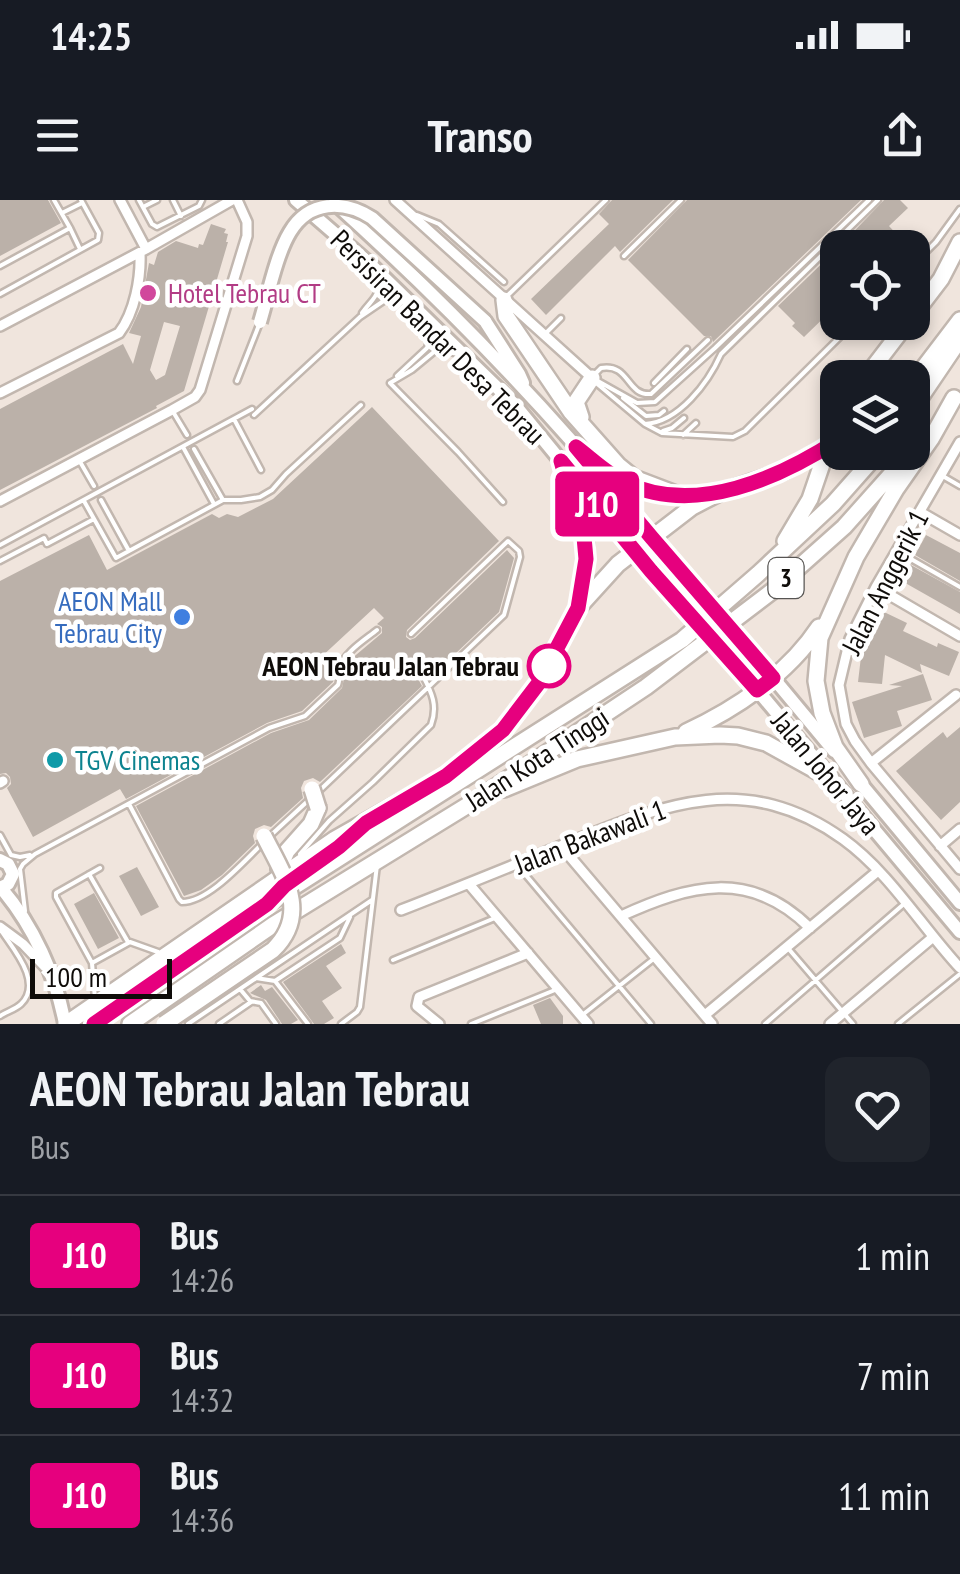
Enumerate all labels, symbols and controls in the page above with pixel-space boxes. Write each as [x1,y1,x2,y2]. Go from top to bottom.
text: 14:25 [50,11,132,60]
text: Transo [427,106,533,164]
icon: menu [30,108,85,163]
icon: share [875,108,930,163]
street label: Persisiran Bandar Desa Tebrau [323,221,554,452]
map controls [820,230,930,470]
button: locate [820,230,930,340]
place label: Hotel Tebrau CT [168,274,321,311]
marker: Hotel Tebrau CT [137,282,159,304]
button: layers [820,360,930,470]
line badge: J10 [540,472,654,536]
text: J10 [575,481,619,527]
street label: Jalan Anggerik 1 [832,503,937,661]
road number: 3 [768,558,804,598]
place label: AEON Mall Tebrau City [55,582,162,651]
marker: AEON Mall Tebrau City [171,606,193,628]
marker: AEON Tebrau Jalan Tebrau [528,645,570,687]
place label: AEON Tebrau Jalan Tebrau [261,647,519,684]
street label: Jalan Kota Tinggi [457,698,616,819]
street label: Jalan Johor Jaya [763,702,889,842]
place label: TGV Cinemas [75,741,200,778]
marker: TGV Cinemas [44,749,66,771]
street label: Jalan Bakawali 1 [508,791,671,883]
scale bar [30,954,172,998]
text: 100 m [45,958,107,995]
text: AEON Tebrau Jalan Tebrau [30,1057,470,1119]
button: heart [825,1057,930,1162]
text: Bus [30,1126,70,1168]
text: Bus [170,1210,219,1259]
text: 1 min [855,1231,930,1280]
text: J10 [63,1232,107,1278]
text: 14:26 [170,1259,234,1301]
text: Bus [170,1330,219,1379]
text: 7 min [857,1351,930,1400]
text: J10 [63,1352,107,1398]
text: 14:32 [170,1379,234,1421]
text: Bus [170,1450,219,1499]
text: 11 min [838,1471,930,1520]
text: J10 [63,1472,107,1518]
text: 14:36 [170,1499,234,1541]

